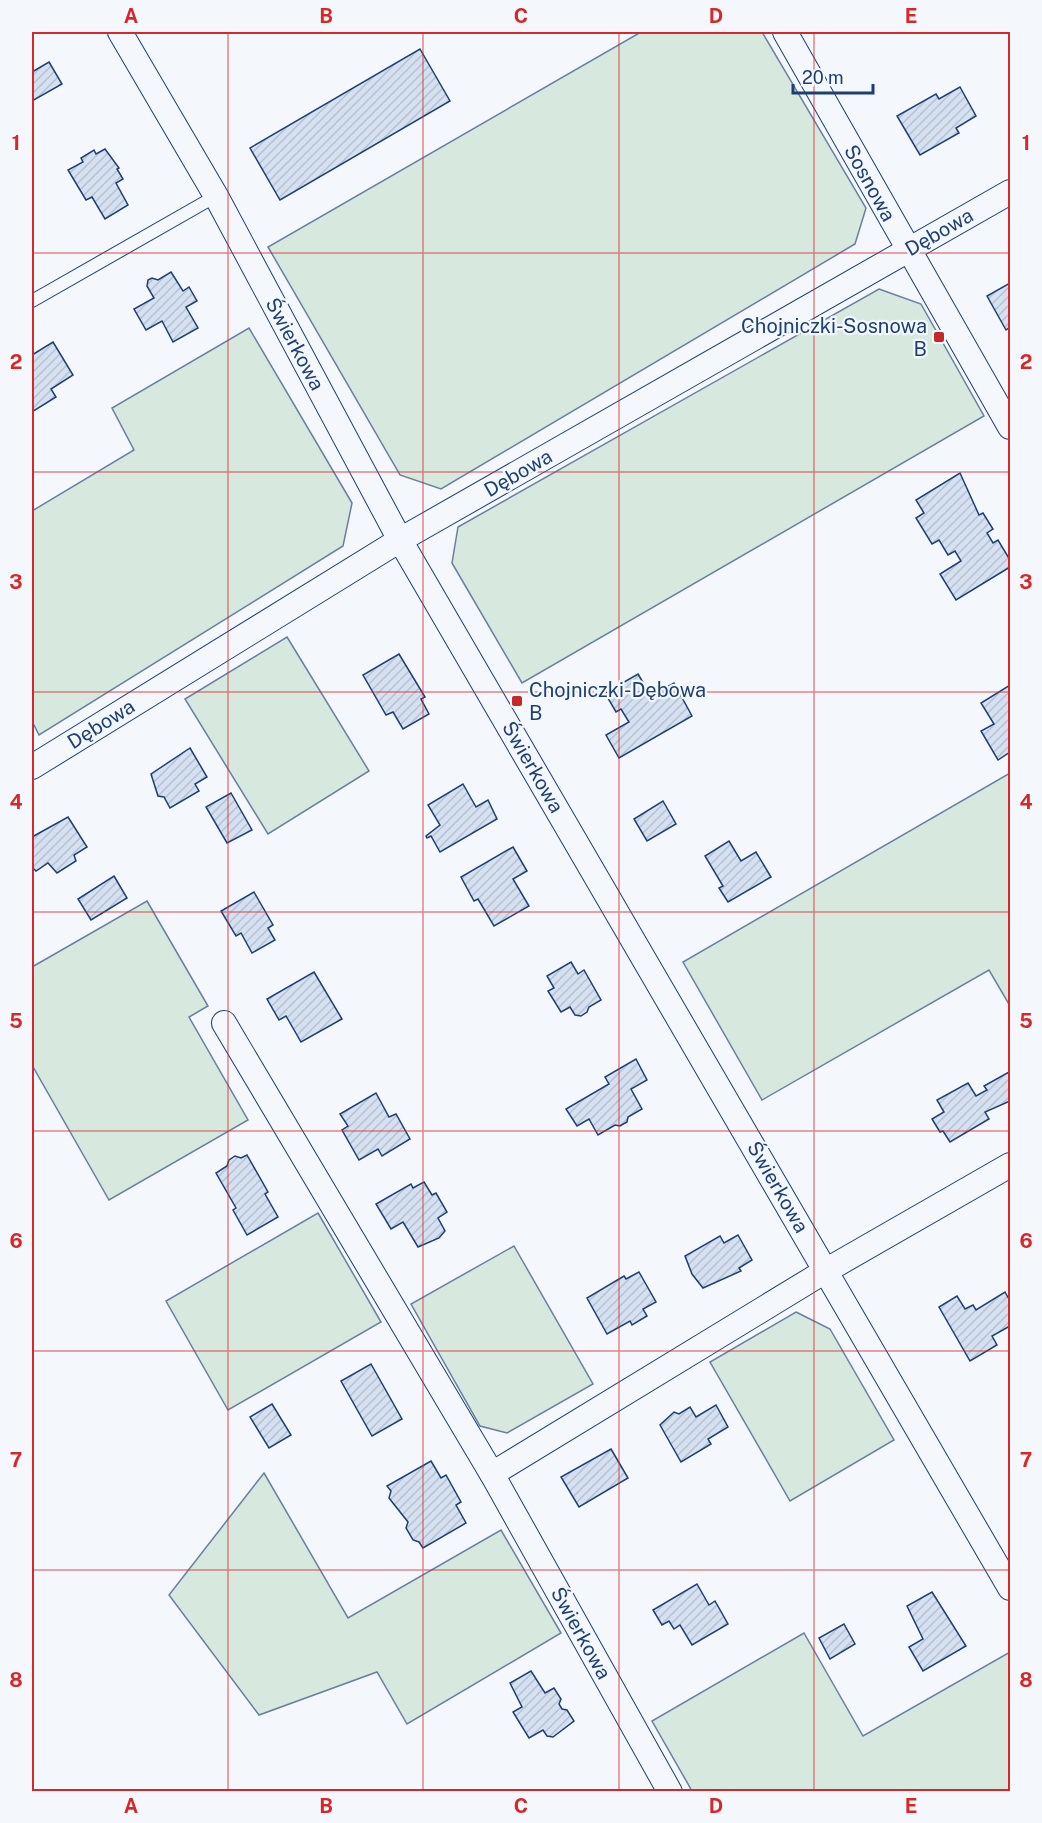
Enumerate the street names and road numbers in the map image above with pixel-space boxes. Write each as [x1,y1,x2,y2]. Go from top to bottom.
street label: Sosnowa [839,140,901,226]
street label: Dębowa [901,203,977,261]
street label: Świerkowa [261,293,330,394]
street label: Dębowa [480,444,556,502]
street label: Dębowa [63,694,139,754]
street label: Świerkowa [497,717,570,817]
street label: Świerkowa [742,1137,815,1237]
street label: Świerkowa [546,1582,617,1683]

